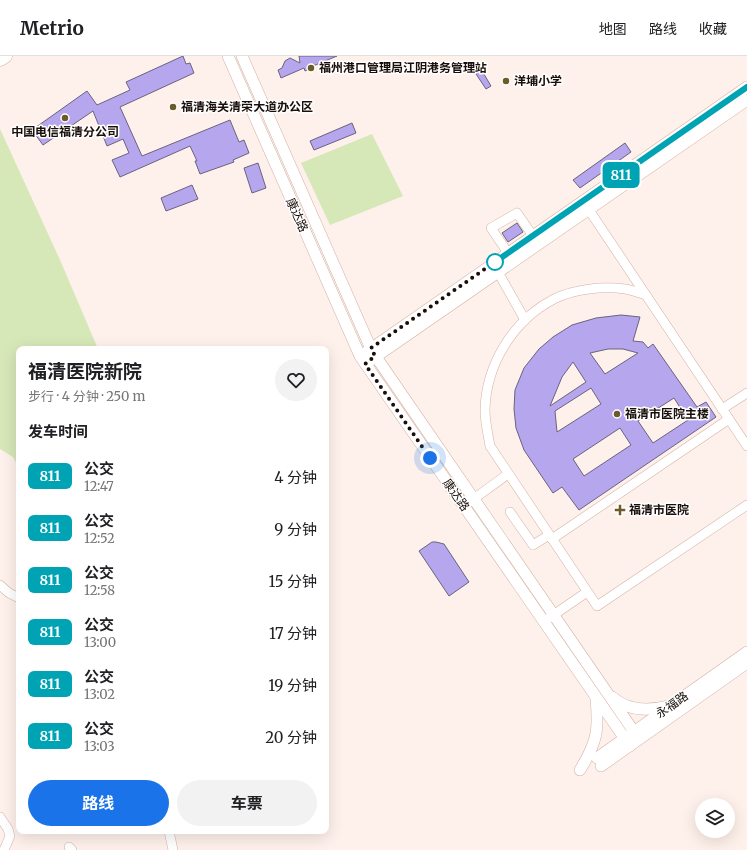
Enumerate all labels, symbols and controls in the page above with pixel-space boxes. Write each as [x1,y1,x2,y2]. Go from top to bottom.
text: Metrio [20,16,84,40]
text: 地图 [599,20,627,38]
text: 路线 [649,20,677,38]
text: 收藏 [699,20,727,38]
place label: 福州港口管理局江阴港务管理站 [319,60,487,75]
marker: 福州港口管理局江阴港务管理站 [306,63,316,73]
place label: 洋埔小学 [514,73,562,88]
marker: 洋埔小学 [501,76,511,86]
place label: 福清海关清荣大道办公区 [181,99,313,114]
marker: 福清海关清荣大道办公区 [168,102,178,112]
marker: 中国电信福清分公司 [60,113,70,123]
place label: 中国电信福清分公司 [11,124,119,139]
line badge: 811 [598,162,644,188]
text: 811 [611,166,631,184]
street label: 康达路 [283,195,312,234]
unlabelled marker [486,253,504,271]
text: 福清医院新院 [28,359,142,383]
button: heart [275,359,317,401]
text: 步行 · 4 分钟 · 250 m [28,388,145,405]
place label: 福清市医院主楼 [625,406,709,421]
marker: 福清市医院主楼 [612,409,622,419]
text: 发车时间 [28,422,88,441]
your location [420,448,440,468]
text: 公交 [84,459,114,478]
text: 811 [40,467,60,485]
text: 4 分钟 [274,468,317,487]
street label: 康达路 [440,476,473,514]
text: 12:47 [84,478,114,495]
place label: 福清市医院 [629,502,689,517]
marker: 福清市医院 [614,504,626,516]
text: 公交 [84,511,114,530]
text: 811 [40,519,60,537]
text: 9 分钟 [274,520,317,539]
text: 12:52 [84,530,115,547]
text: 公交 [84,563,114,582]
text: 811 [40,571,60,589]
text: 15 分钟 [268,572,317,591]
text: 12:58 [84,582,115,599]
text: 公交 [84,615,114,634]
text: 811 [40,623,60,641]
text: 17 分钟 [269,624,317,643]
text: 13:00 [84,634,116,651]
text: 公交 [84,667,114,686]
text: 811 [40,675,60,693]
text: 19 分钟 [268,676,317,695]
text: 13:02 [84,686,115,703]
street label: 永福路 [653,688,691,721]
text: 公交 [84,719,114,738]
text: 811 [40,727,60,745]
text: 20 分钟 [265,728,317,747]
text: 13:03 [84,738,115,755]
button: 路线 [28,780,169,826]
button: 车票 [177,780,317,826]
map controls [695,798,735,838]
button: layers [695,798,735,838]

